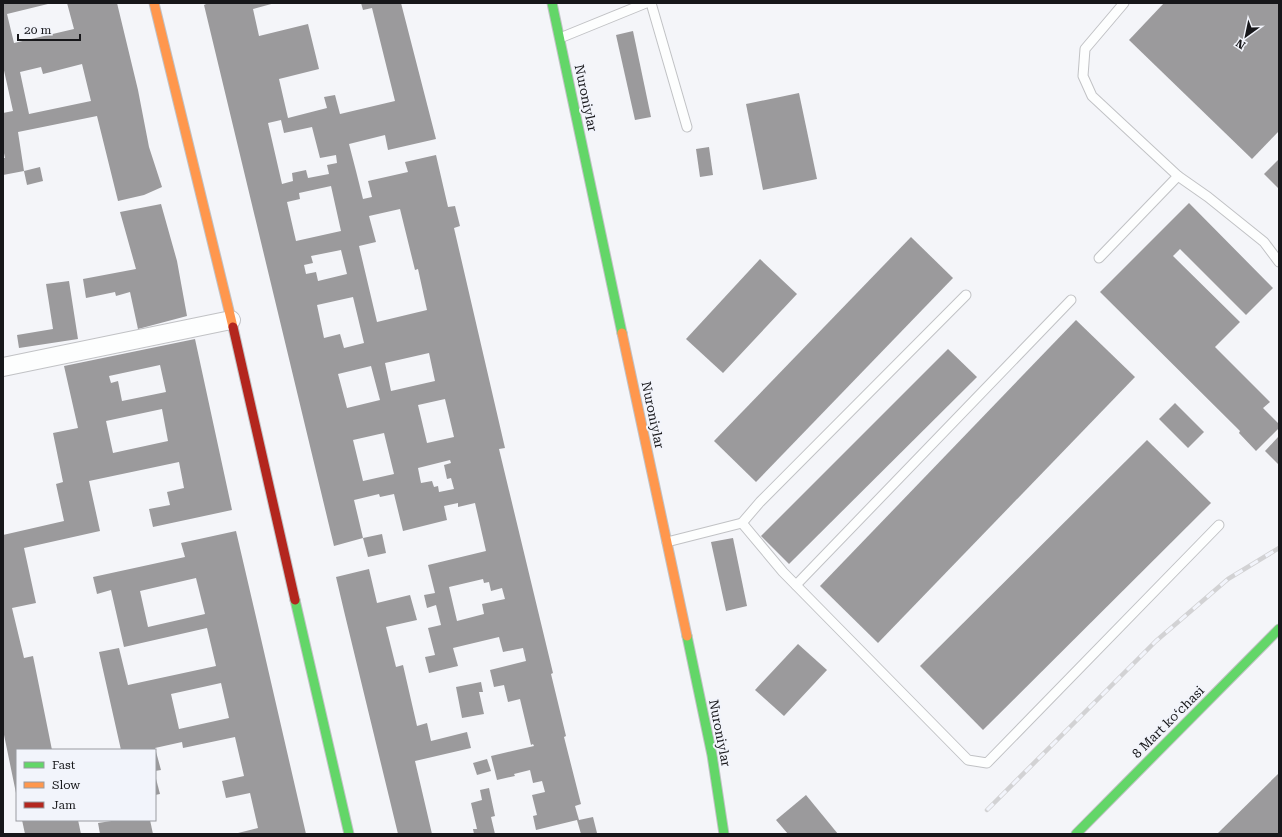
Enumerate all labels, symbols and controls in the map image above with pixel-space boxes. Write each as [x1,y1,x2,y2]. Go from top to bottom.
scale bar [18,16,80,42]
north arrow [1226,16,1266,56]
text: 20 m [24,23,51,37]
text: N [1233,36,1248,52]
street label: Nuroniylar [572,63,601,134]
street label: Nuroniylar [639,380,668,451]
street label: 8 Mart koʻchasi [1129,683,1207,761]
street label: Nuroniylar [706,698,734,769]
legend [16,749,156,821]
text: Fast [52,758,76,772]
text: Slow [52,778,80,792]
text: Jam [52,798,76,812]

